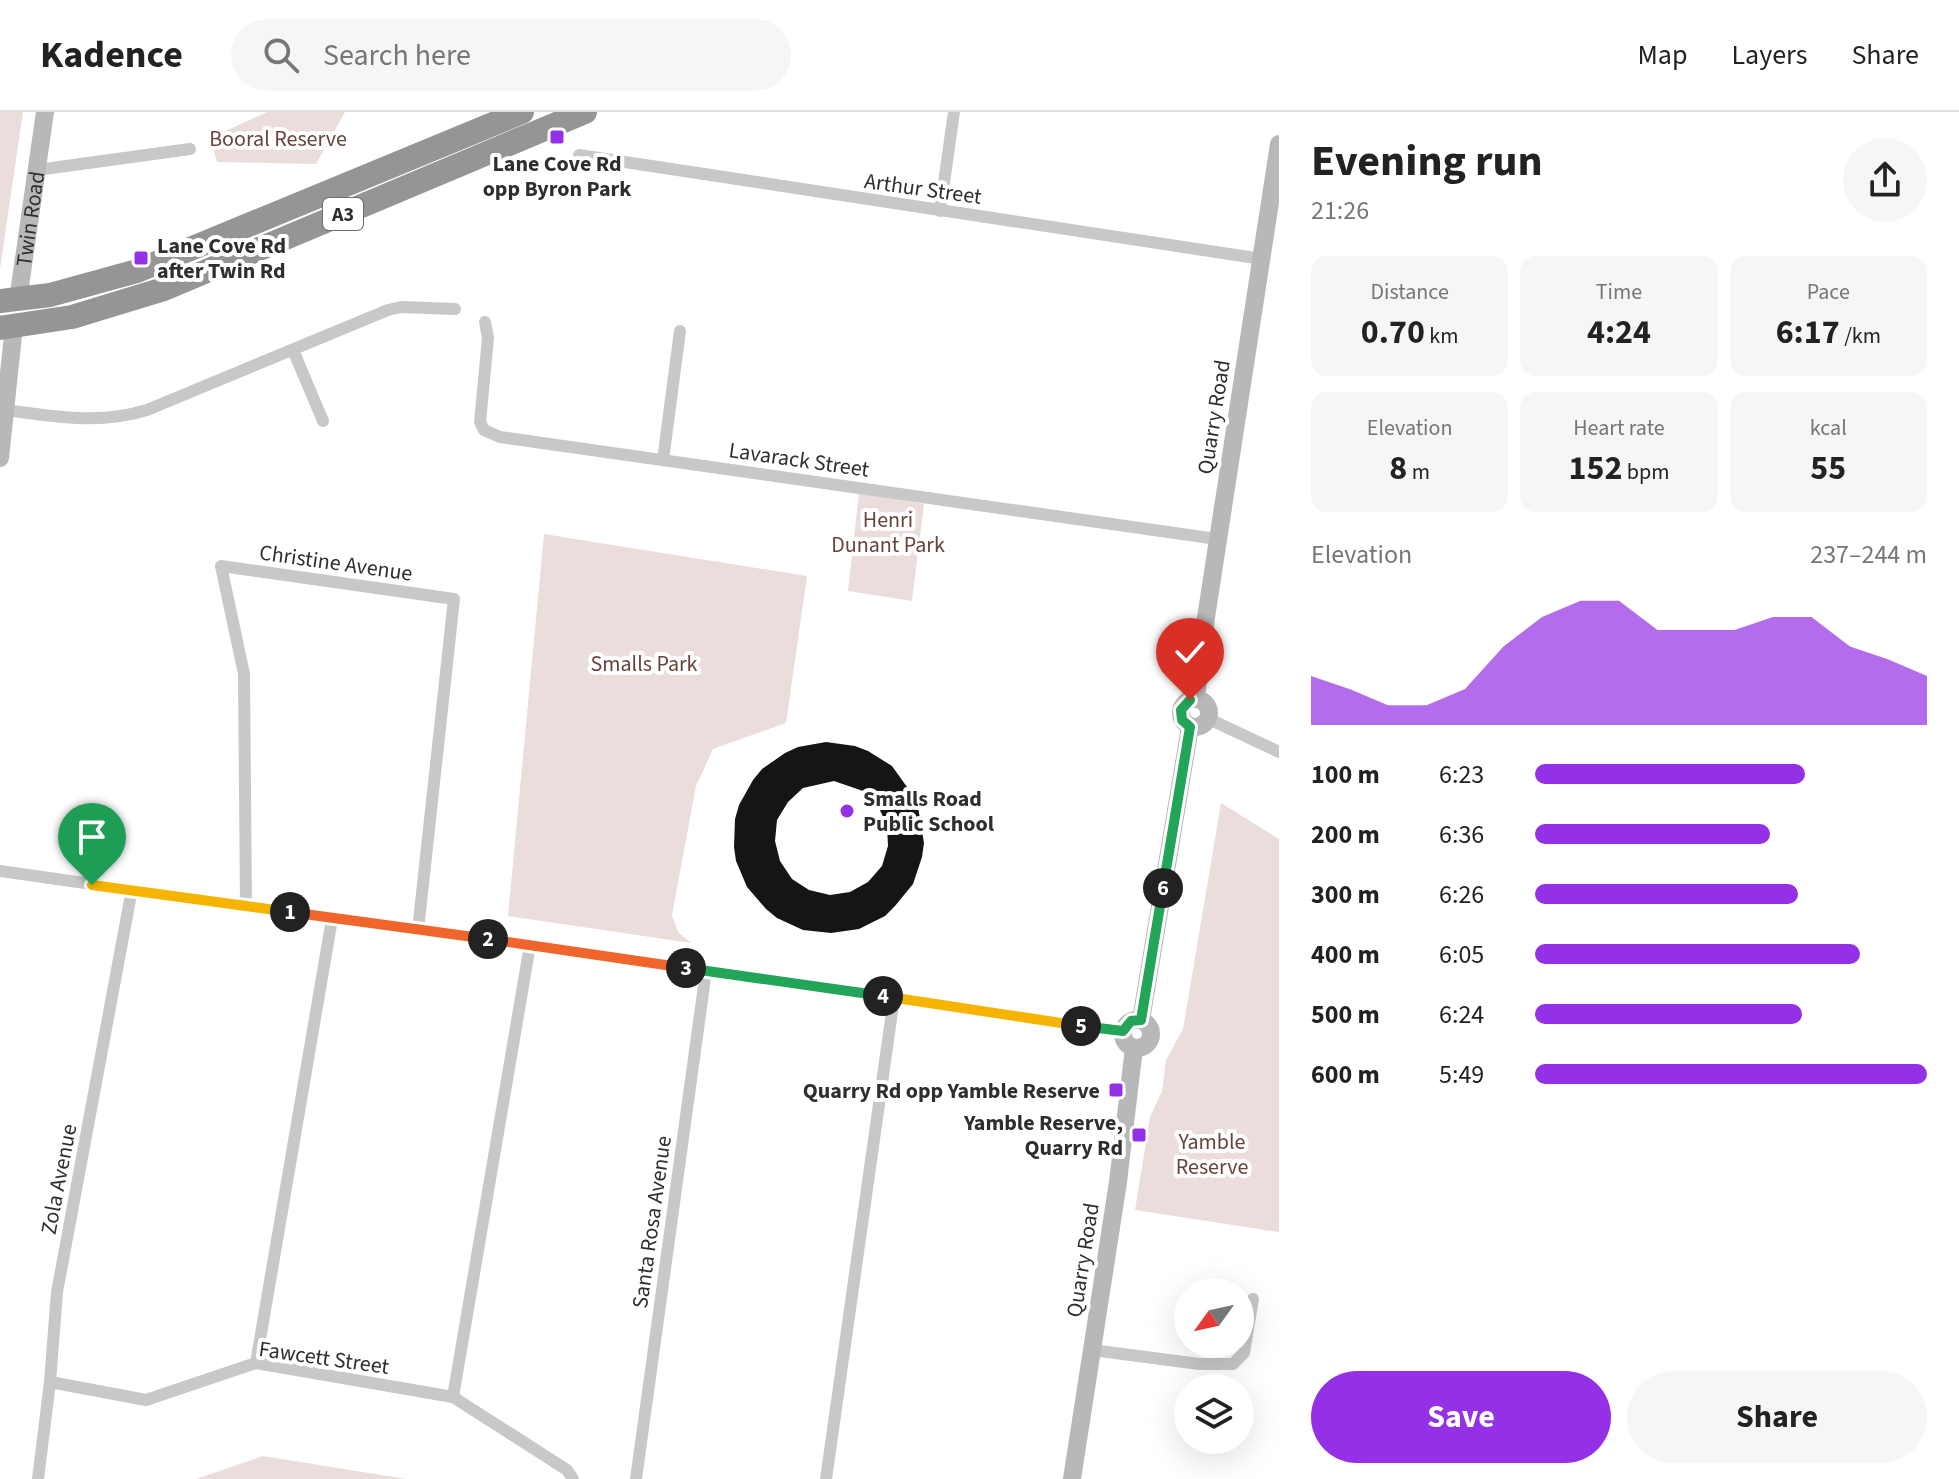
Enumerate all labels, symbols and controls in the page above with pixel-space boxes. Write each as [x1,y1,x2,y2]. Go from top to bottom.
search box [231,19,791,91]
text: Kadence [40,28,183,82]
icon: search [259,33,303,77]
text: Search here [323,34,471,77]
text: Map [1637,35,1687,75]
text: Layers [1731,35,1807,75]
text: Share [1851,35,1919,75]
park label: Booral Reserve [209,123,347,155]
marker: Lane Cove Rd opp Byron Park [548,128,566,146]
text: Evening run [1311,130,1543,193]
button: share [1843,138,1927,222]
place label: Lane Cove Rd opp Byron Park [483,148,631,205]
street label: Arthur Street [862,165,984,213]
street label: Twin Road [8,169,53,269]
text: 21:26 [1311,192,1369,229]
road number: A3 [323,198,363,230]
place label: Lane Cove Rd after Twin Rd [157,230,286,287]
marker: Lane Cove Rd after Twin Rd [132,249,150,267]
text: Distance [1371,276,1449,308]
text: Time [1596,276,1642,308]
text: Pace [1807,276,1850,308]
text: 0.70 [1361,308,1425,357]
text: 4:24 [1587,308,1651,357]
text: 6:17 [1776,308,1840,357]
text: km [1425,320,1458,352]
text: /km [1840,320,1881,352]
street label: Quarry Road [1189,358,1239,477]
text: Elevation [1367,412,1453,444]
text: Heart rate [1573,412,1665,444]
text: kcal [1810,412,1847,444]
street label: Lavarack Street [727,434,872,486]
text: 8 [1389,444,1407,493]
text: 152 [1569,444,1622,493]
text: 55 [1810,444,1846,493]
text: m [1407,456,1430,488]
text: bpm [1622,456,1669,488]
park label: Henri Dunant Park [831,504,945,561]
street label: Christine Avenue [257,536,415,590]
text: Elevation [1311,536,1412,573]
text: 237–244 m [1810,536,1927,573]
pin [1156,618,1224,700]
icon: check [1168,630,1212,674]
park label: Smalls Park [590,648,698,680]
text: 100 m [1311,756,1380,793]
text: 6:23 [1439,756,1484,793]
place label: Smalls Road Public School [863,783,995,840]
marker: Smalls Road Public School [838,802,856,820]
pin [58,803,126,885]
icon: arrive [70,815,114,859]
text: 200 m [1311,816,1380,853]
text: 6:36 [1439,816,1484,853]
pin: 6 [1143,868,1183,908]
text: 6 [1157,872,1169,904]
text: 300 m [1311,876,1380,913]
text: 6:26 [1439,876,1484,913]
pin: 1 [270,892,310,932]
text: 1 [284,896,296,928]
pin: 2 [468,919,508,959]
text: 2 [482,923,494,955]
text: 400 m [1311,936,1380,973]
text: 6:05 [1439,936,1484,973]
pin: 3 [666,948,706,988]
text: 3 [680,952,692,984]
pin: 4 [863,976,903,1016]
text: 4 [877,980,889,1012]
text: 500 m [1311,996,1380,1033]
text: 6:24 [1439,996,1484,1033]
pin: 5 [1061,1006,1101,1046]
text: 5 [1075,1010,1087,1042]
text: 600 m [1311,1056,1380,1093]
text: 5:49 [1439,1056,1484,1093]
place label: Quarry Rd opp Yamble Reserve [803,1075,1100,1107]
marker: Quarry Rd opp Yamble Reserve [1107,1081,1125,1099]
place label: Yamble Reserve, Quarry Rd [963,1107,1123,1164]
street label: Zola Avenue [33,1121,85,1237]
marker: Yamble Reserve, Quarry Rd [1130,1126,1148,1144]
park label: Yamble Reserve [1176,1126,1248,1183]
street label: Santa Rosa Avenue [624,1134,680,1311]
street label: Quarry Road [1058,1201,1108,1320]
north arrow [1174,1278,1254,1358]
map controls [1174,1278,1254,1454]
street label: Fawcett Street [257,1333,392,1383]
button: Save [1311,1371,1611,1463]
button: Share [1627,1371,1927,1463]
button: layers [1174,1374,1254,1454]

